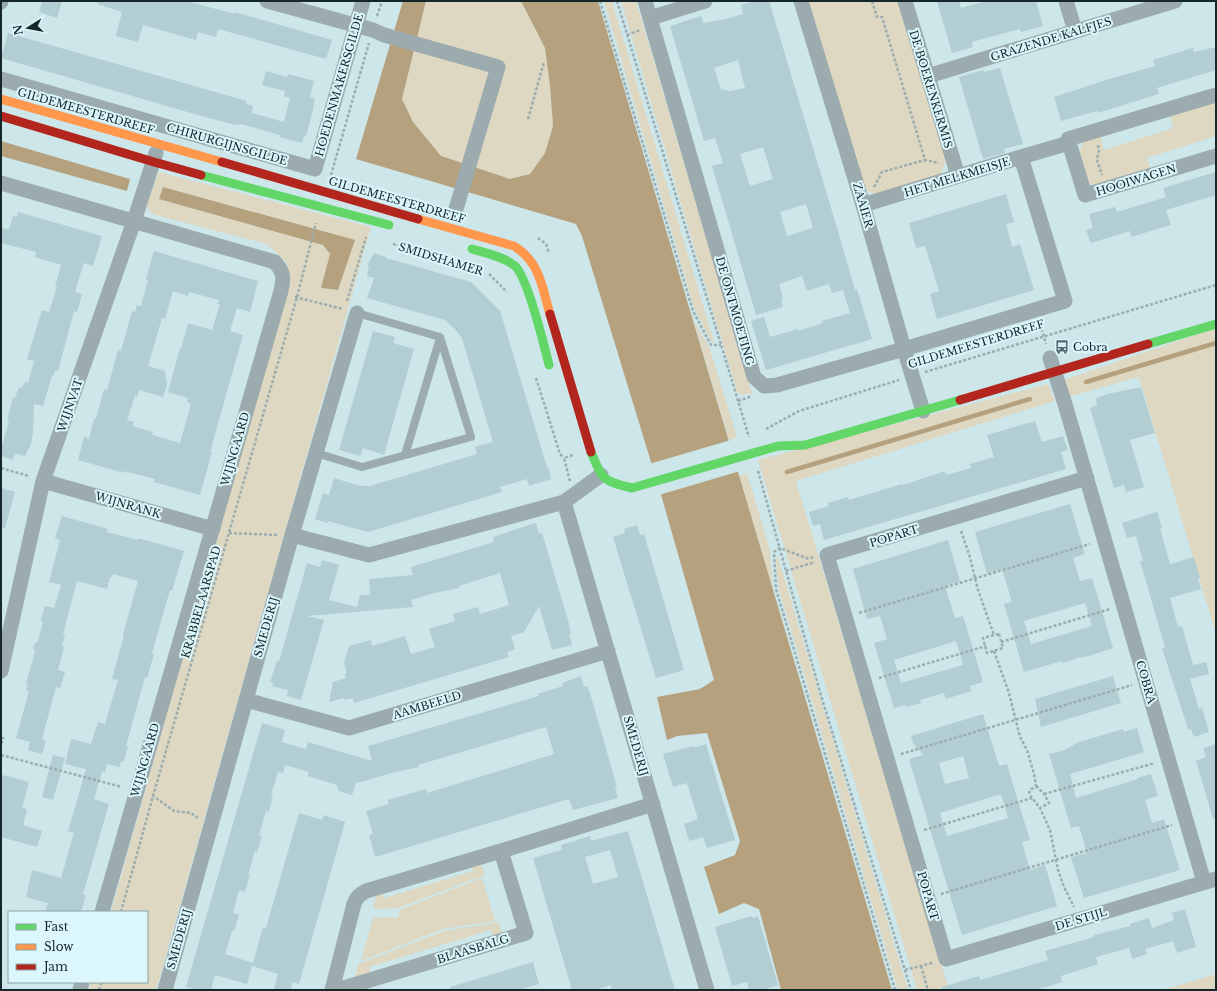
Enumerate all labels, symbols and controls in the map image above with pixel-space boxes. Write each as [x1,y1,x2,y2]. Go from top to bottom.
north arrow [8,8,48,48]
street label: HOEDENMAKERSGILDE [312,12,366,158]
street label: GRAZENDE KALFJES [989,14,1113,64]
text: N [10,23,26,36]
street label: DE BOERENKERMIS [906,28,956,150]
street label: GILDEMEESTERDREEF [16,85,157,137]
street label: CHIRURGIJNSGILDE [165,120,289,168]
street label: HET MELKMEISJE [902,154,1012,200]
street label: HOOIWAGEN [1094,161,1178,199]
street label: GILDEMEESTERDREEF [327,174,468,226]
street label: ZAAIER [850,181,876,230]
street label: SMIDSHAMER [397,239,485,279]
street label: DE ONTMOETING [713,255,757,367]
street label: GILDEMEESTERDREEF [906,316,1046,371]
bus stop icon: Cobra [1054,339,1070,355]
place label: Cobra [1073,340,1108,354]
street label: WIJNVAT [54,376,86,435]
street label: WIJNGAARD [217,410,252,489]
street label: WIJNRANK [93,489,163,521]
street label: POPART [868,522,920,550]
street label: KRABBELAARSPAD [178,544,224,660]
street label: SMEDERIJ [251,595,281,659]
street label: COBRA [1133,659,1159,706]
street label: AAMBEELD [390,688,463,722]
street label: SMEDERIJ [621,714,651,778]
street label: WIJNGAARD [127,721,162,800]
street label: POPART [914,870,942,922]
street label: DE STIJL [1053,904,1109,934]
street label: SMEDERIJ [164,907,194,971]
legend [8,911,148,983]
text: Fast [44,919,69,934]
street label: BLAASBALG [435,931,511,967]
text: Slow [44,939,74,954]
text: Jam [42,959,68,974]

